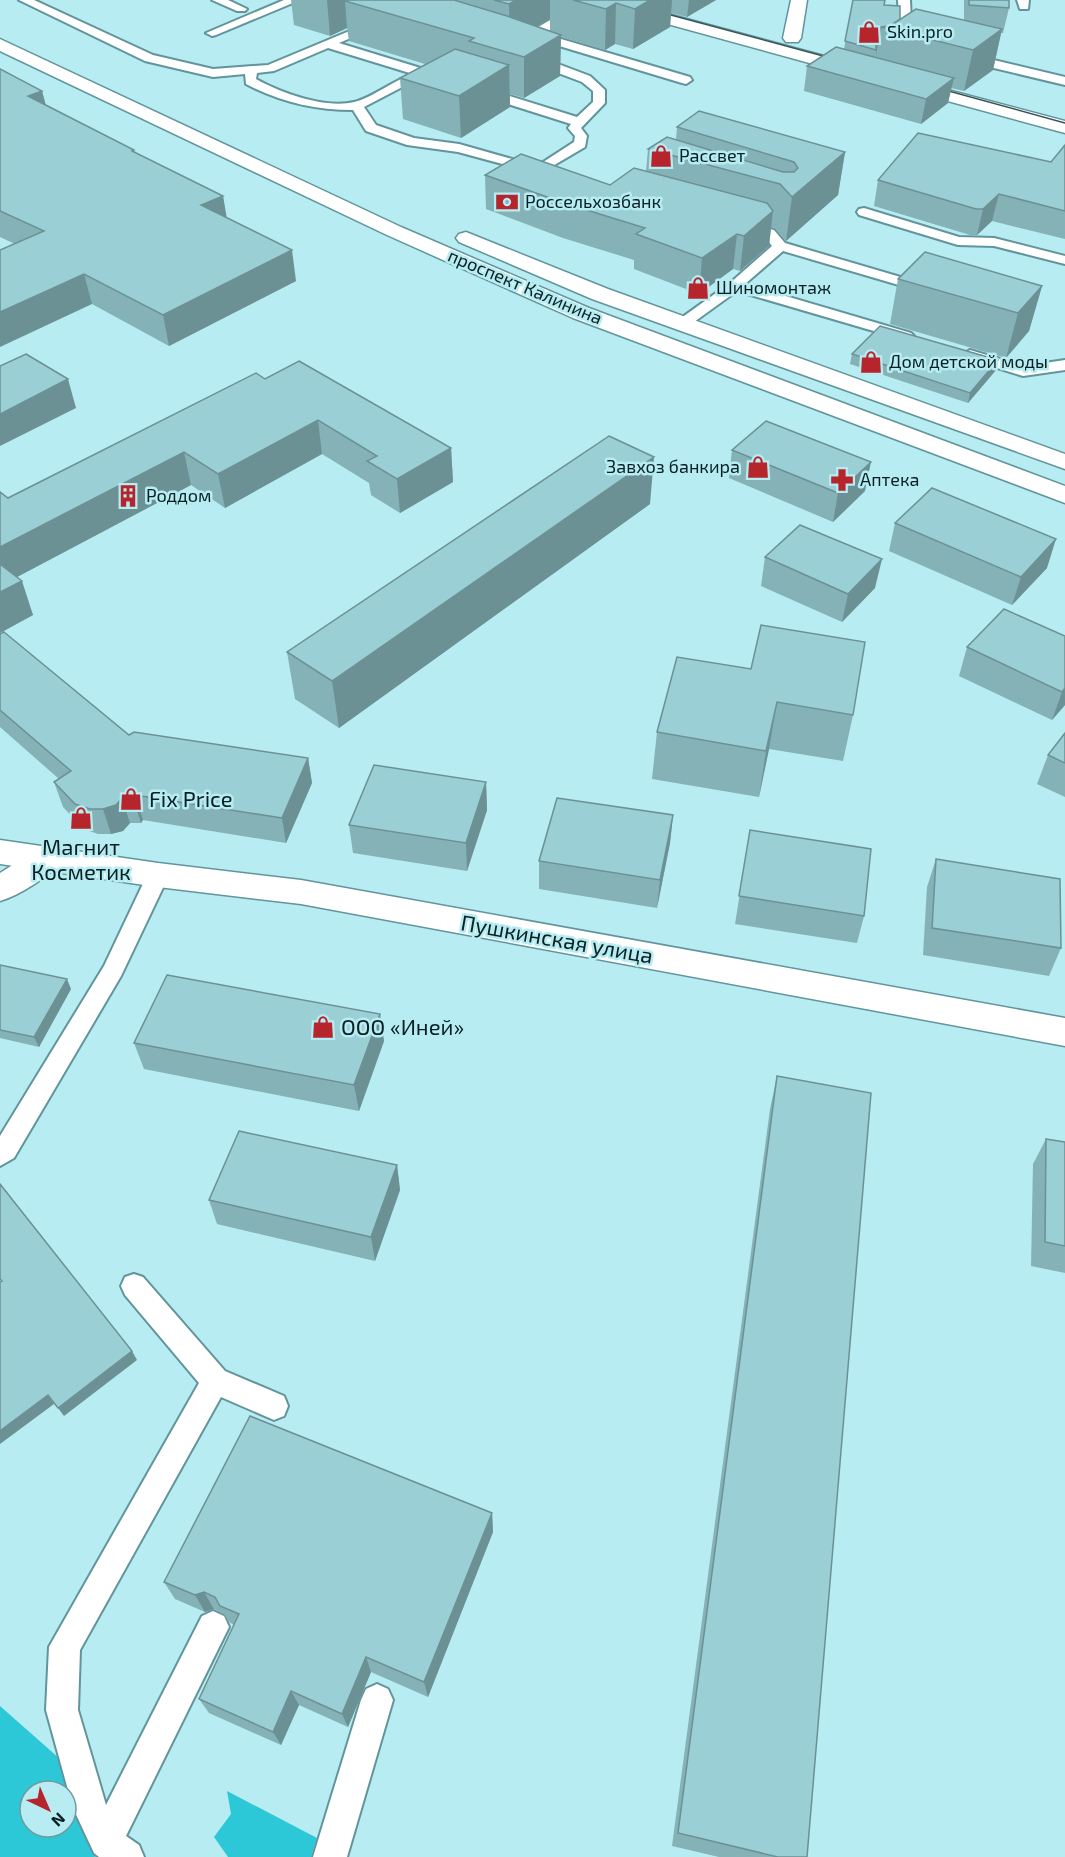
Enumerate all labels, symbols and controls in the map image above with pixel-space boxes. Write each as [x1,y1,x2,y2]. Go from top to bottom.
shop icon: Skin.pro [856,19,882,45]
place label: Skin.pro [887,20,953,42]
shop icon: Рассвет [648,143,674,169]
place label: Рассвет [679,144,745,166]
bank icon: Россельхозбанк [494,189,520,215]
place label: Россельхозбанк [525,190,662,212]
street label: проспект Калинина [445,244,606,329]
shop icon: Шиномонтаж [685,275,711,301]
place label: Шиномонтаж [716,276,831,298]
shop icon: Дом детской моды [858,349,884,375]
place label: Дом детской моды [889,350,1048,372]
shop icon: Завхоз банкира [745,454,771,480]
place label: Завхоз банкира [606,455,740,477]
pharmacy icon: Аптека [829,467,855,493]
place label: Аптека [860,468,920,490]
building icon: Роддом [115,483,141,509]
place label: Роддом [146,484,211,506]
place label: Fix Price [149,785,233,811]
shop icon: Fix Price [118,786,144,812]
shop icon: Магнит Косметик [68,805,94,831]
place label: Магнит Косметик [31,833,131,884]
street label: Пушкинская улица [459,908,655,969]
place label: ООО «Иней» [341,1013,464,1039]
shop icon: ООО «Иней» [310,1014,336,1040]
north arrow [18,1779,78,1839]
text: N [48,1809,70,1831]

